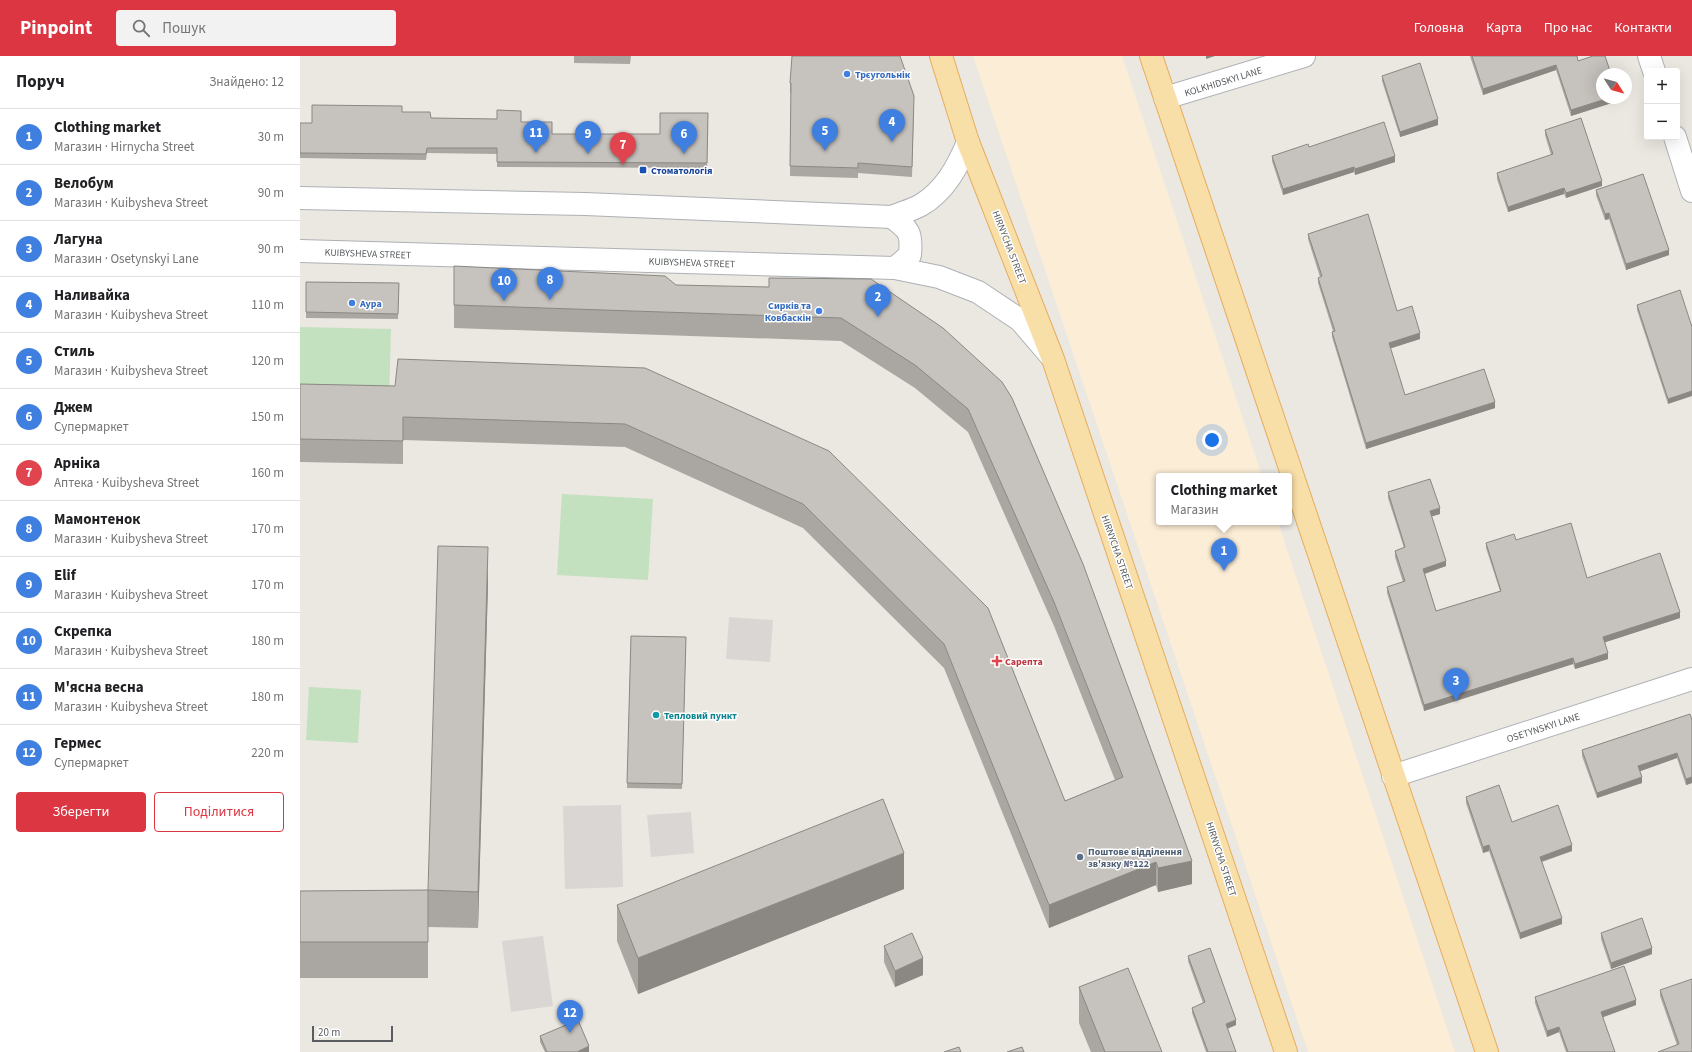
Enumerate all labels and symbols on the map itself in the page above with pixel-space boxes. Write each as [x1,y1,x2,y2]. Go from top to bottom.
street label: KOLKHIDSKYI LANE [1183,63,1264,100]
place label: Трєугольнік [855,68,911,82]
north arrow [1596,68,1632,104]
marker: Трєугольнік [842,69,852,79]
pin: 4 [879,109,905,142]
pin: 5 [812,118,838,151]
pin: 11 [523,120,549,153]
pin: 9 [575,121,601,154]
pin: 6 [671,121,697,154]
pin: 7 [610,132,636,165]
place label: Стоматологія [651,164,713,178]
marker: Стоматологія [638,165,648,175]
street label: HIRNYCHA STREET [989,209,1030,287]
street label: KUIBYSHEVA STREET [324,245,412,263]
street label: KUIBYSHEVA STREET [648,254,736,272]
pin: 8 [537,267,563,300]
pin: 10 [491,268,517,301]
pin: 2 [865,284,891,317]
place label: Аура [359,297,382,311]
marker: Аура [347,298,357,308]
place label: Сирків та Ковбаскін [765,299,811,325]
marker: Сирків та Ковбаскін [814,306,824,316]
your location [1202,430,1222,450]
street label: HIRNYCHA STREET [1098,513,1137,592]
pin: 1 [1211,538,1237,571]
place label: Сарепта [1005,655,1043,669]
marker: Сарепта [992,656,1002,666]
pin: 3 [1443,668,1469,701]
place label: Тепловий пункт [664,709,737,723]
marker: Тепловий пункт [651,710,661,720]
street label: OSETYNSKYI LANE [1505,710,1582,746]
street label: HIRNYCHA STREET [1202,820,1240,899]
place label: Поштове відділення зв'язку №122 [1088,845,1182,871]
marker: Поштове відділення зв'язку №122 [1075,852,1085,862]
pin: 12 [557,1000,583,1033]
scale bar [312,1024,393,1043]

